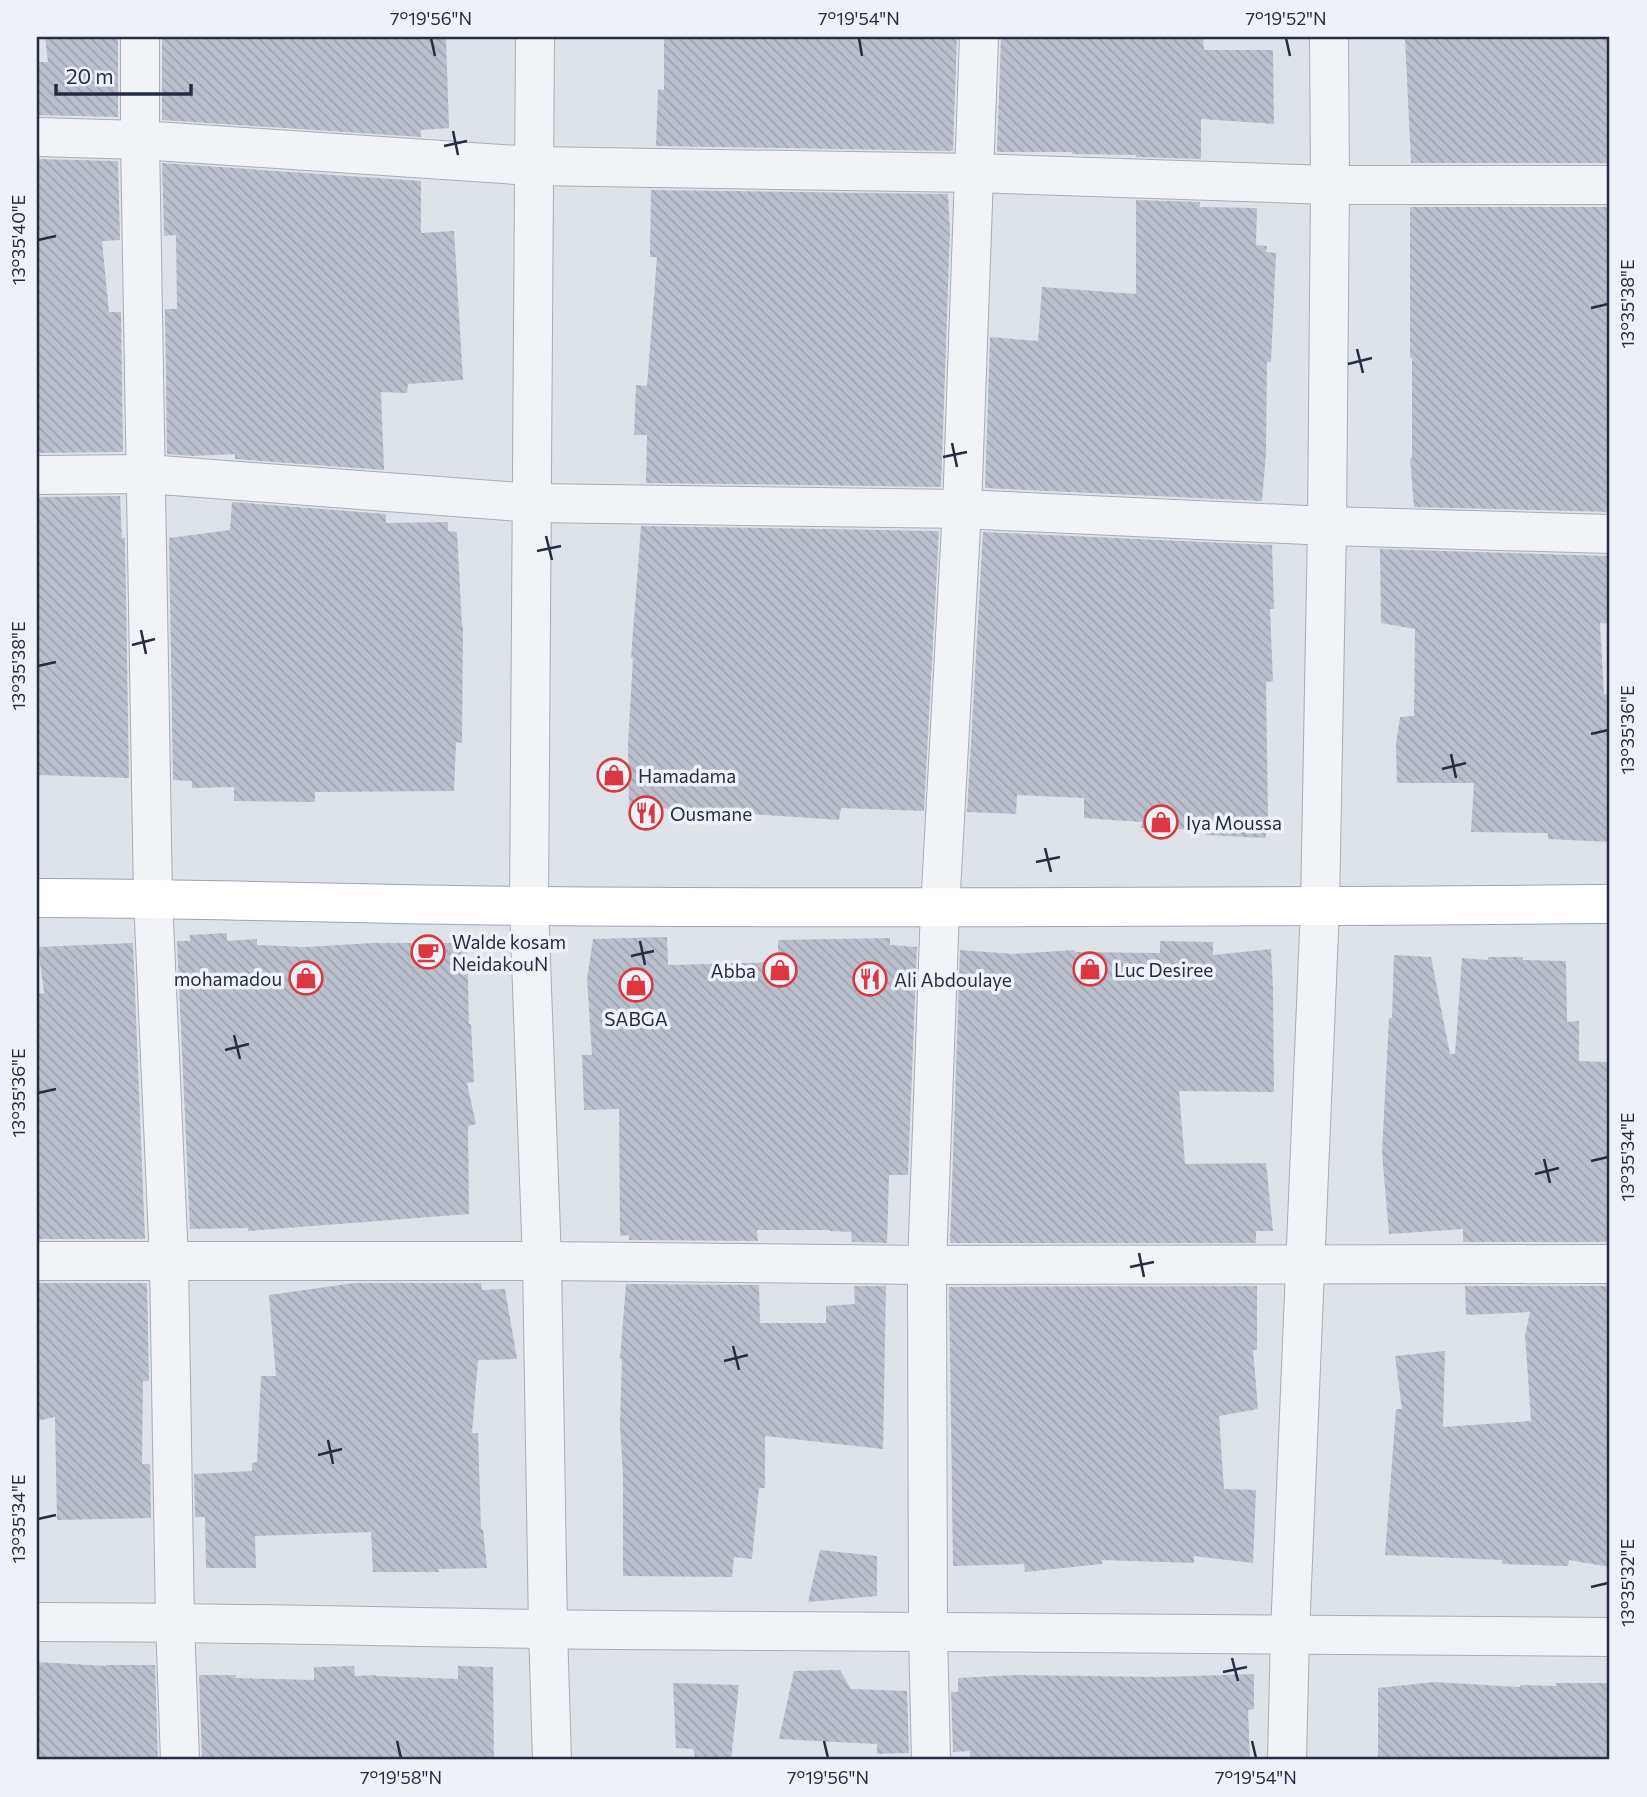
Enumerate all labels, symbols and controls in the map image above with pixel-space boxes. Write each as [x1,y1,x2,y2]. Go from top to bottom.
text: 7°19'56"N [390,7,472,29]
text: 7°19'54"N [818,7,900,29]
text: 7°19'52"N [1246,7,1326,29]
scale bar [56,52,191,96]
text: 20 m [66,63,114,88]
text: 13°35'40"E [7,195,29,285]
text: 13°35'38"E [1616,259,1638,349]
text: 13°35'38"E [7,621,29,711]
text: 13°35'36"E [1616,685,1638,775]
shop icon: Hamadama [595,756,633,794]
place label: Hamadama [638,764,736,787]
restaurant icon: Ousmane [627,794,665,832]
place label: Ousmane [670,802,752,825]
shop icon: Iya Moussa [1142,803,1180,841]
place label: Iya Moussa [1186,811,1282,834]
place label: Walde kosam NeidakouN [452,930,566,975]
cafe icon: Walde kosam NeidakouN [409,933,447,971]
shop icon: Luc Desiree [1071,950,1109,988]
shop icon: Abba [761,951,799,989]
place label: Luc Desiree [1114,958,1213,981]
shop icon: mohamadou [287,959,325,997]
place label: Abba [710,959,756,982]
restaurant icon: Ali Abdoulaye [851,960,889,998]
shop icon: SABGA [617,966,655,1004]
place label: mohamadou [174,967,282,990]
place label: Ali Abdoulaye [894,968,1012,991]
place label: SABGA [604,1007,668,1030]
text: 13°35'36"E [7,1048,29,1138]
text: 13°35'34"E [1616,1112,1638,1202]
text: 13°35'34"E [7,1474,29,1564]
text: 13°35'32"E [1616,1539,1638,1627]
text: 7°19'58"N [360,1766,442,1788]
text: 7°19'56"N [787,1766,869,1788]
text: 7°19'54"N [1215,1766,1297,1788]

